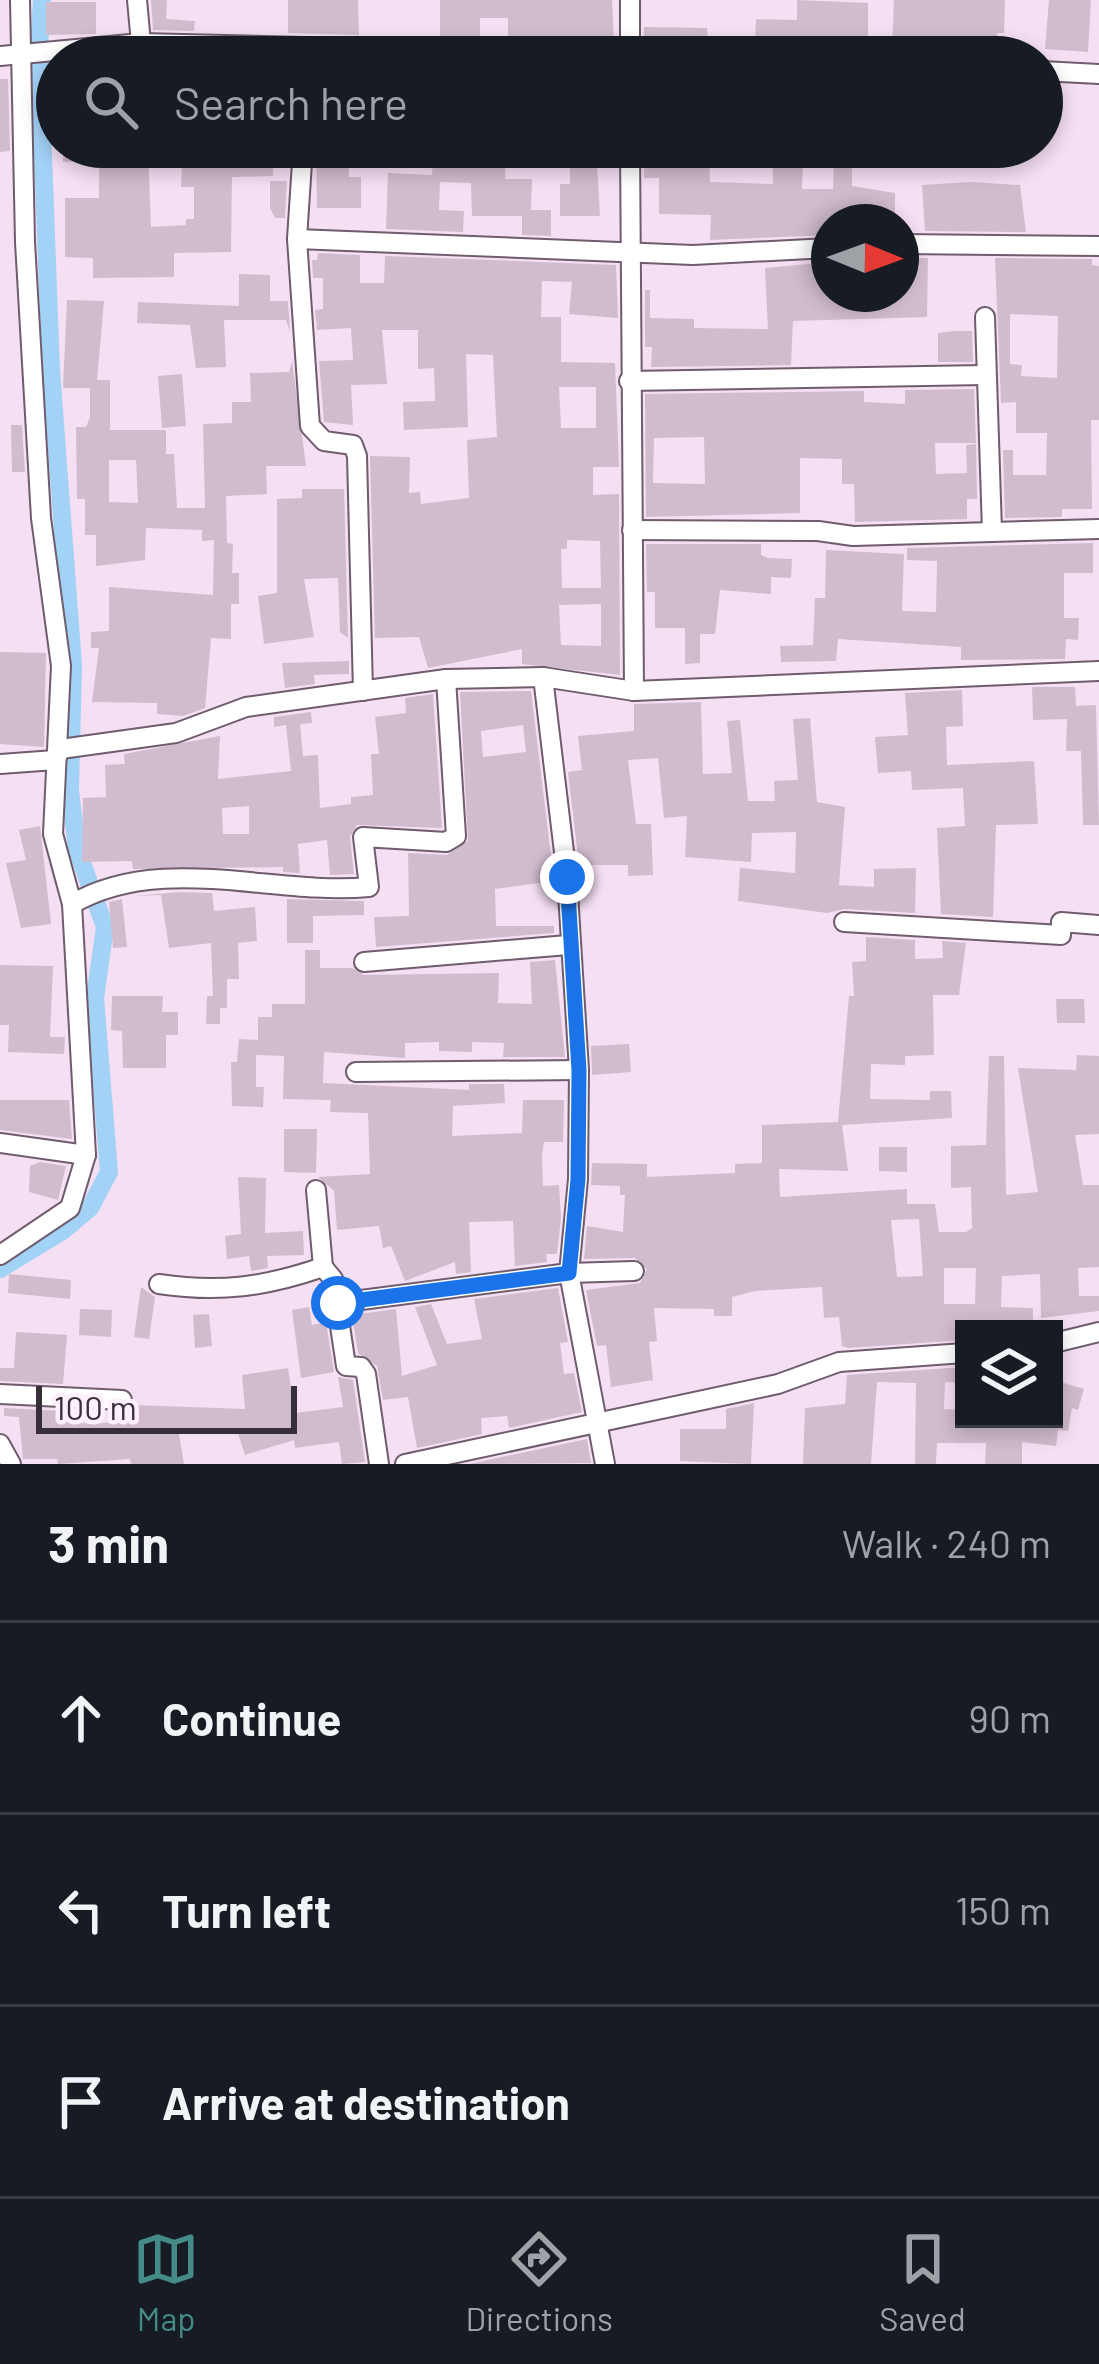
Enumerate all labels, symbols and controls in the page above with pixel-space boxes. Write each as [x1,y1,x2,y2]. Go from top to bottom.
search box [36,36,1063,168]
icon: search [78,69,144,135]
text: Search here [174,75,408,129]
north arrow [811,204,919,312]
route end [540,850,594,904]
route start [311,1276,365,1330]
map controls [955,1320,1063,1428]
button: layers [955,1320,1063,1428]
scale bar [36,1380,297,1433]
text: 100 m [54,1387,137,1427]
text: 3 min [48,1512,169,1573]
text: Walk · 240 m [842,1519,1051,1566]
icon: ahead [48,1685,114,1751]
text: Continue [162,1691,341,1745]
text: 90 m [969,1694,1051,1741]
icon: left [48,1877,114,1943]
text: Turn left [162,1883,331,1937]
text: 150 m [955,1886,1051,1933]
icon: arrive [48,2069,114,2135]
text: Arrive at destination [162,2075,570,2129]
tab: Map [133,2226,199,2338]
tab: Directions [465,2226,613,2338]
tab: Saved [879,2226,966,2338]

